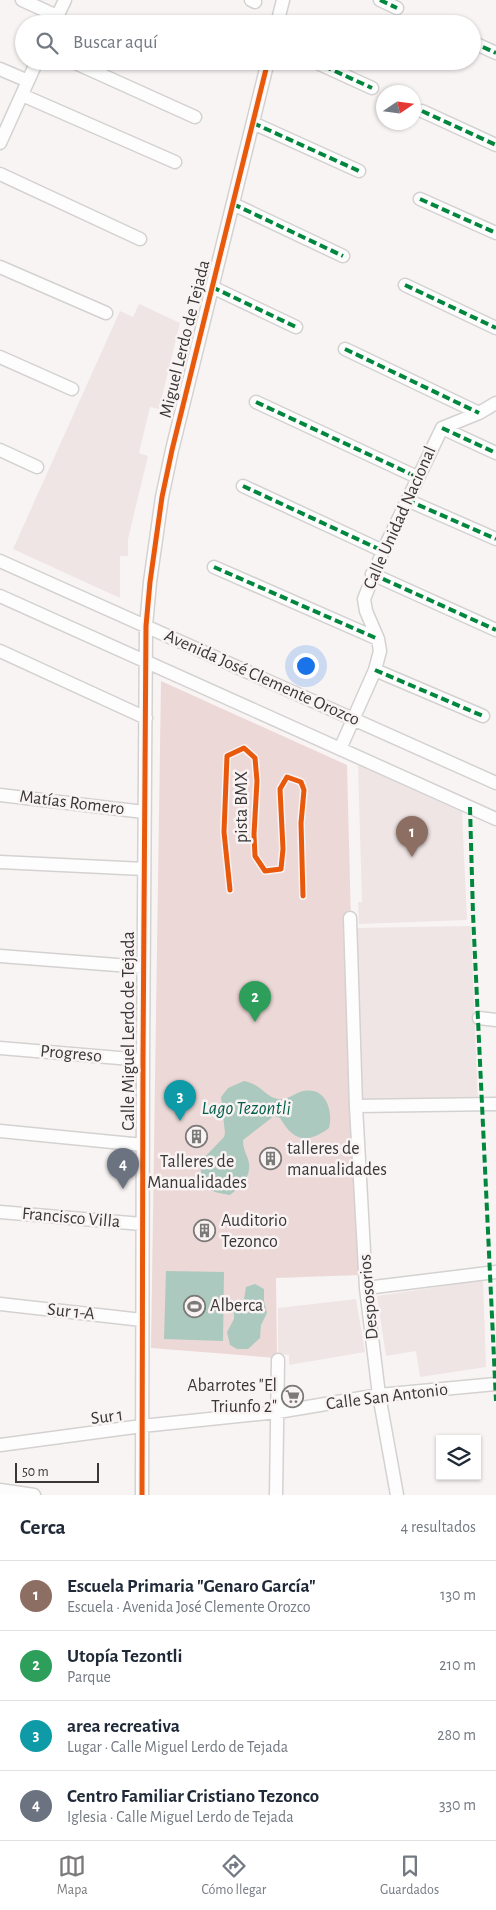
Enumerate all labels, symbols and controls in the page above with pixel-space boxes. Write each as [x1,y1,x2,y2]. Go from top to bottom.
search box [15,15,481,70]
icon: search [33,29,61,57]
text: Buscar aquí [73,33,158,52]
north arrow [376,85,421,130]
street label: Miguel Lerdo de Tejada [157,258,213,420]
street label: Calle Unidad Nacional [360,444,440,592]
street label: Avenida José Clemente Orozco [162,627,362,729]
your location [293,653,319,679]
street label: pista BMX [233,771,251,843]
street label: Matías Romero [18,788,126,818]
pin: 1 [396,816,428,857]
street label: Calle Miguel Lerdo de Tejada [120,931,138,1131]
pin: 2 [239,981,271,1022]
street label: Progreso [39,1042,103,1066]
pin: 3 [164,1080,196,1121]
water label: Lago Tezontli [201,1099,291,1118]
building icon: Talleres de Manualidades [185,1125,209,1149]
place label: talleres de manualidades [287,1140,387,1179]
building icon: talleres de manualidades [259,1147,283,1171]
pin: 4 [107,1148,139,1189]
place label: Talleres de Manualidades [147,1153,247,1192]
street label: Francisco Villa [21,1205,121,1231]
place label: Auditorio Tezonco [221,1212,287,1251]
building icon: Auditorio Tezonco [193,1219,217,1243]
street label: Desposorios [356,1254,382,1340]
sports icon: Alberca [182,1294,206,1318]
place label: Alberca [210,1297,263,1315]
street label: Sur 1-A [46,1301,96,1323]
place label: Abarrotes "El Triunfo 2" [187,1377,277,1416]
street label: Calle San Antonio [325,1381,449,1413]
supermarket icon: Abarrotes "El Triunfo 2" [281,1384,305,1408]
street label: Sur 1 [90,1406,124,1428]
map controls [436,1435,481,1480]
button: layers [436,1435,481,1480]
scale bar [15,1460,99,1483]
text: 50 m [22,1465,49,1479]
text: Cerca [20,1517,66,1538]
text: 4 resultados [401,1519,476,1535]
text: Escuela Primaria "Genaro García" [67,1577,316,1596]
text: 1 [33,1587,39,1603]
text: 130 m [440,1587,476,1603]
text: Escuela · Avenida José Clemente Orozco [67,1599,311,1615]
text: Utopía Tezontli [67,1647,183,1666]
text: 2 [32,1657,40,1673]
text: 210 m [439,1657,476,1673]
text: Parque [67,1669,111,1685]
text: area recreativa [67,1717,180,1736]
text: 3 [33,1727,39,1743]
text: 280 m [437,1727,476,1743]
text: Lugar · Calle Miguel Lerdo de Tejada [67,1739,288,1755]
text: Centro Familiar Cristiano Tezonco [67,1787,319,1806]
text: 4 [32,1797,40,1813]
text: 330 m [439,1797,476,1813]
text: Iglesia · Calle Miguel Lerdo de Tejada [67,1809,294,1825]
tab: Mapa [57,1852,88,1899]
tab: Cómo llegar [202,1852,266,1899]
tab: Guardados [380,1852,439,1899]

